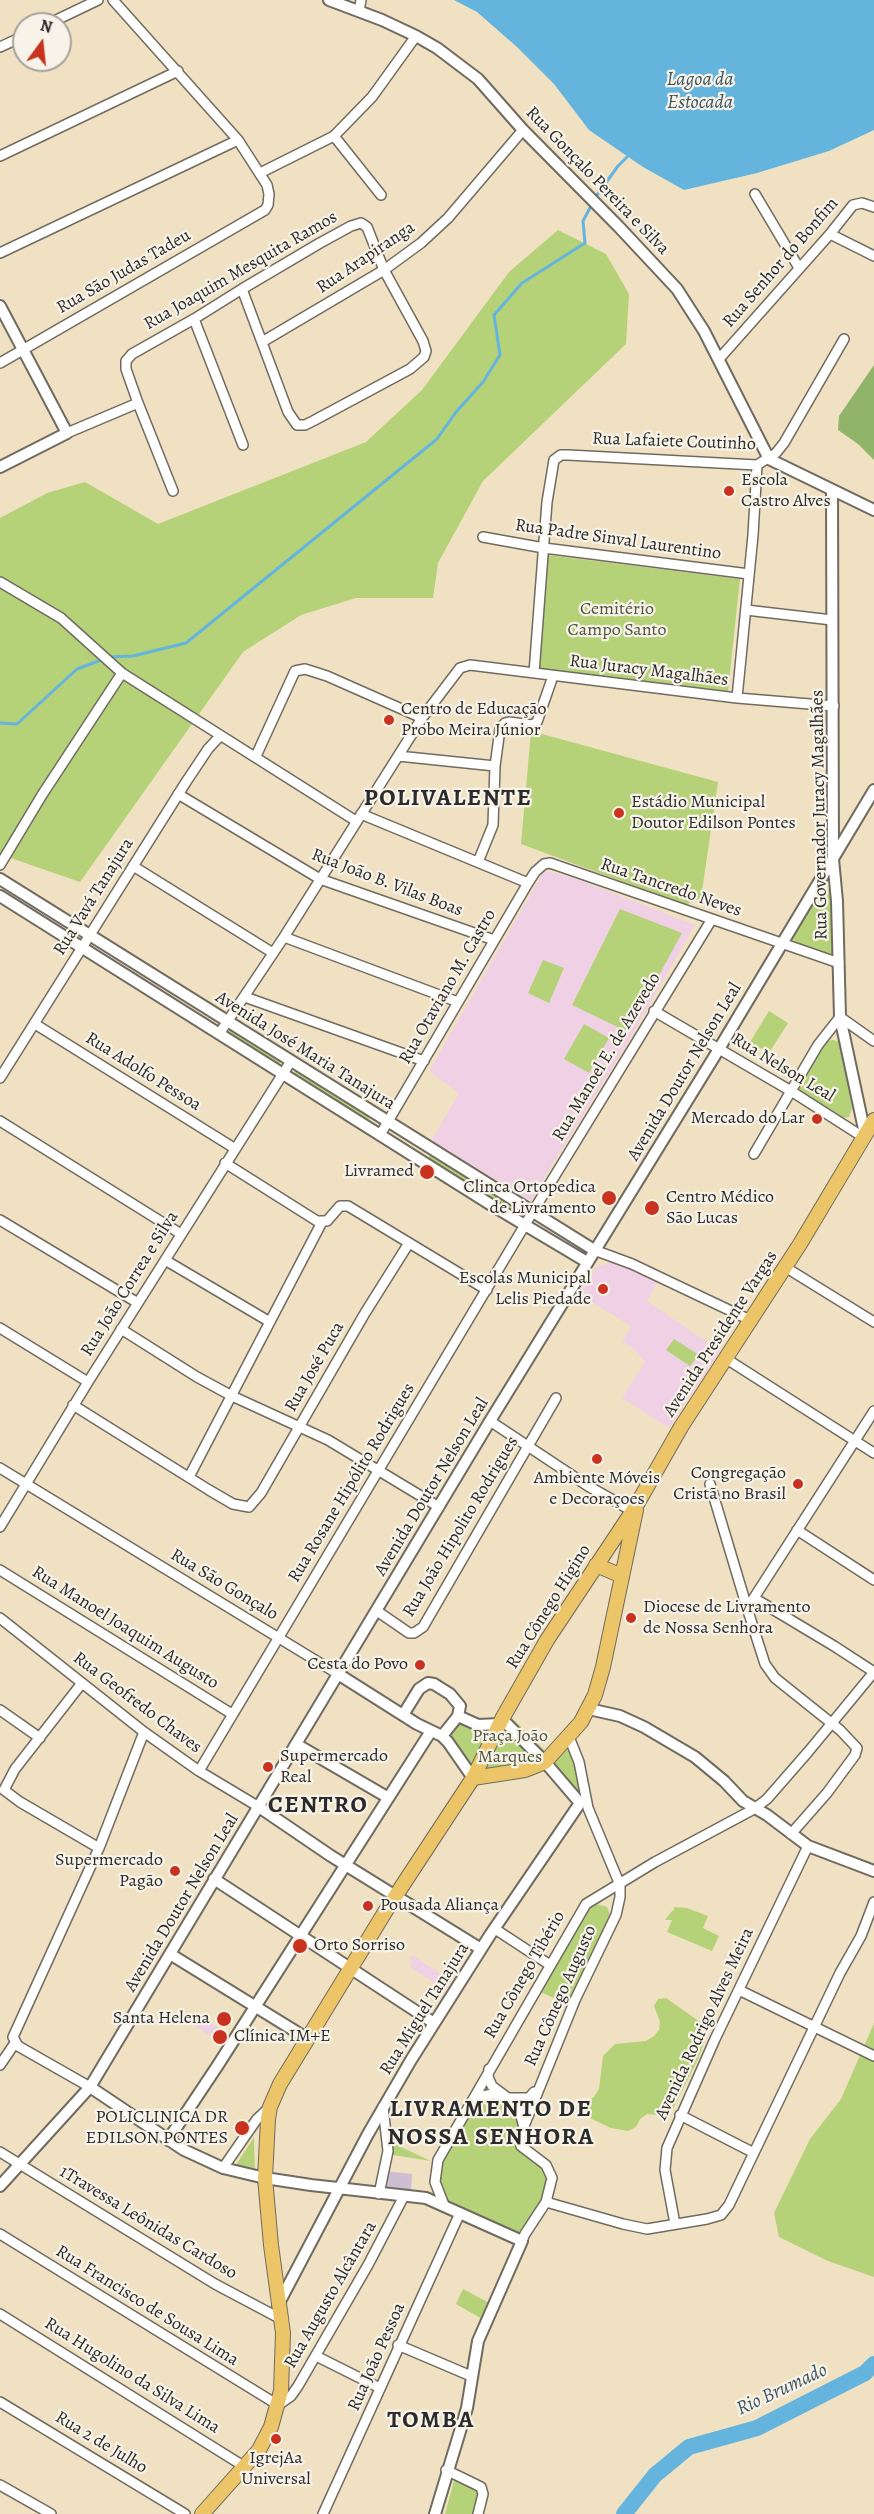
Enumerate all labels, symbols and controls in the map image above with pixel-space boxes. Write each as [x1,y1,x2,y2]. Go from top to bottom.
north arrow [12,12,72,72]
text: N [38,14,55,39]
water label: Lagoa da Estocada [667,68,733,115]
street label: Rua Gonçalo Pereira e Silva [521,102,673,260]
street label: Rua Senhor do Bonfim [719,193,843,333]
street label: Rua Joaquim Mesquita Ramos [140,207,342,335]
street label: Rua Arapiranga [313,217,419,299]
street label: Rua São Judas Tadeu [53,225,195,319]
street label: Rua Lafaiete Coutinho [592,428,756,456]
place label: Escola Castro Alves [741,470,831,512]
marker: Escola Castro Alves [722,484,736,498]
street label: Rua Padre Sinval Laurentino [514,515,722,565]
park label: Cemitério Campo Santo [568,599,666,642]
street label: Rua Juracy Magalhães [568,651,730,691]
street label: Rua Governador Juracy Magalhães [807,690,833,940]
place label: Centro de Educação Probo Meira Júnior [401,699,547,742]
marker: Centro de Educação Probo Meira Júnior [382,713,396,727]
district label: POLIVALENTE [364,785,532,813]
place label: Estádio Municipal Doutor Edilson Pontes [631,792,796,834]
marker: Estádio Municipal Doutor Edilson Pontes [612,806,626,820]
street label: Rua Vavá Tanajura [49,834,139,960]
street label: Rua João B. Vilas Boas [308,844,466,922]
street label: Rua Tancredo Neves [598,854,744,922]
street label: Rua Otaviano M. Castro [395,906,501,1068]
street label: Rua Manoel E. de Azevedo [548,969,666,1145]
street label: Avenida Doutor Nelson Leal [623,979,747,1165]
street label: Avenida José Maria Tanajura [211,987,399,1115]
street label: Rua Adolfo Pessoa [81,1028,205,1116]
street label: Rua Nelson Leal [727,1029,839,1107]
place label: Mercado do Lar [691,1108,805,1130]
marker: Mercado do Lar [810,1112,824,1126]
place label: Livramed [344,1161,414,1183]
marker: Livramed [418,1163,436,1181]
place label: Clinca Ortopedica de Livramento [464,1177,596,1220]
place label: Centro Médico São Lucas [666,1187,774,1230]
marker: Clinca Ortopedica de Livramento [600,1189,618,1207]
marker: Centro Médico São Lucas [643,1199,661,1217]
street label: Rua João Correa e Silva [77,1207,183,1361]
street label: Avenida Presidente Vargas [659,1247,783,1421]
place label: Escolas Municipal Lelis Piedade [459,1268,591,1310]
marker: Escolas Municipal Lelis Piedade [596,1282,610,1296]
street label: Rua José Puca [280,1318,350,1416]
street label: Rua Rosane Hipólito Rodrigues [284,1379,420,1587]
street label: Avenida Doutor Nelson Leal [370,1394,494,1580]
street label: Rua João Hipolito Rodrigues [398,1433,524,1621]
marker: Ambiente Móveis e Decoraçoes [590,1452,604,1466]
place label: Congregação Cristã no Brasil [673,1463,786,1506]
place label: Ambiente Móveis e Decoraçoes [534,1468,660,1510]
marker: Congregação Cristã no Brasil [791,1477,805,1491]
street label: Rua Cônego Higino [502,1541,596,1673]
street label: Rua São Gonçalo [166,1544,282,1626]
street label: Rua Manoel Joaquim Augusto [28,1562,222,1694]
place label: Diocese de Livramento de Nossa Senhora [643,1597,810,1640]
marker: Diocese de Livramento de Nossa Senhora [624,1611,638,1625]
street label: Rua Geofredo Chaves [68,1648,206,1758]
place label: Cesta do Povo [307,1654,408,1676]
marker: Cesta do Povo [413,1658,427,1672]
park label: Praça João Marques [472,1726,548,1768]
place label: Supermercado Real [280,1746,388,1788]
marker: Supermercado Real [261,1760,275,1774]
district label: CENTRO [268,1792,368,1820]
street label: Avenida Doutor Nelson Leal [120,1810,244,1996]
place label: Supermercado Pagão [55,1850,163,1892]
marker: Supermercado Pagão [168,1864,182,1878]
place label: Pousada Aliança [380,1895,499,1917]
marker: Pousada Aliança [361,1899,375,1913]
street label: Rua Cônego Tibério [480,1907,570,2043]
street label: Rua Cônego Augusto [520,1922,602,2070]
street label: Avenida Rodrigo Alves Meira [651,1925,759,2123]
place label: Orto Sorriso [314,1935,405,1957]
marker: Orto Sorriso [291,1937,309,1955]
street label: Rua Miguel Tanajura [376,1939,474,2079]
place label: Santa Helena [113,2008,210,2030]
marker: Santa Helena [215,2010,233,2028]
place label: Clínica IM+E [234,2026,331,2048]
marker: Clínica IM+E [211,2028,229,2046]
district label: LIVRAMENTO DE NOSSA SENHORA [387,2096,595,2152]
place label: POLICLINICA DR EDILSON PONTES [86,2107,228,2150]
marker: POLICLINICA DR EDILSON PONTES [233,2119,251,2137]
street label: 1Travessa Leônidas Cardoso [55,2161,241,2285]
street label: Rua Augusto Alcântara [280,2218,382,2372]
street label: Rua Francisco de Sousa Lima [51,2241,243,2371]
street label: Rua João Pessoa [344,2300,410,2414]
street label: Rua Hugolino da Silva Lima [40,2313,224,2439]
water label: Rio Brumado [733,2359,831,2421]
street label: Rua 2 de Julho [51,2407,151,2479]
district label: TOMBA [387,2407,475,2435]
marker: IgrejAa Universal [269,2432,283,2446]
place label: IgrejAa Universal [241,2448,311,2490]

